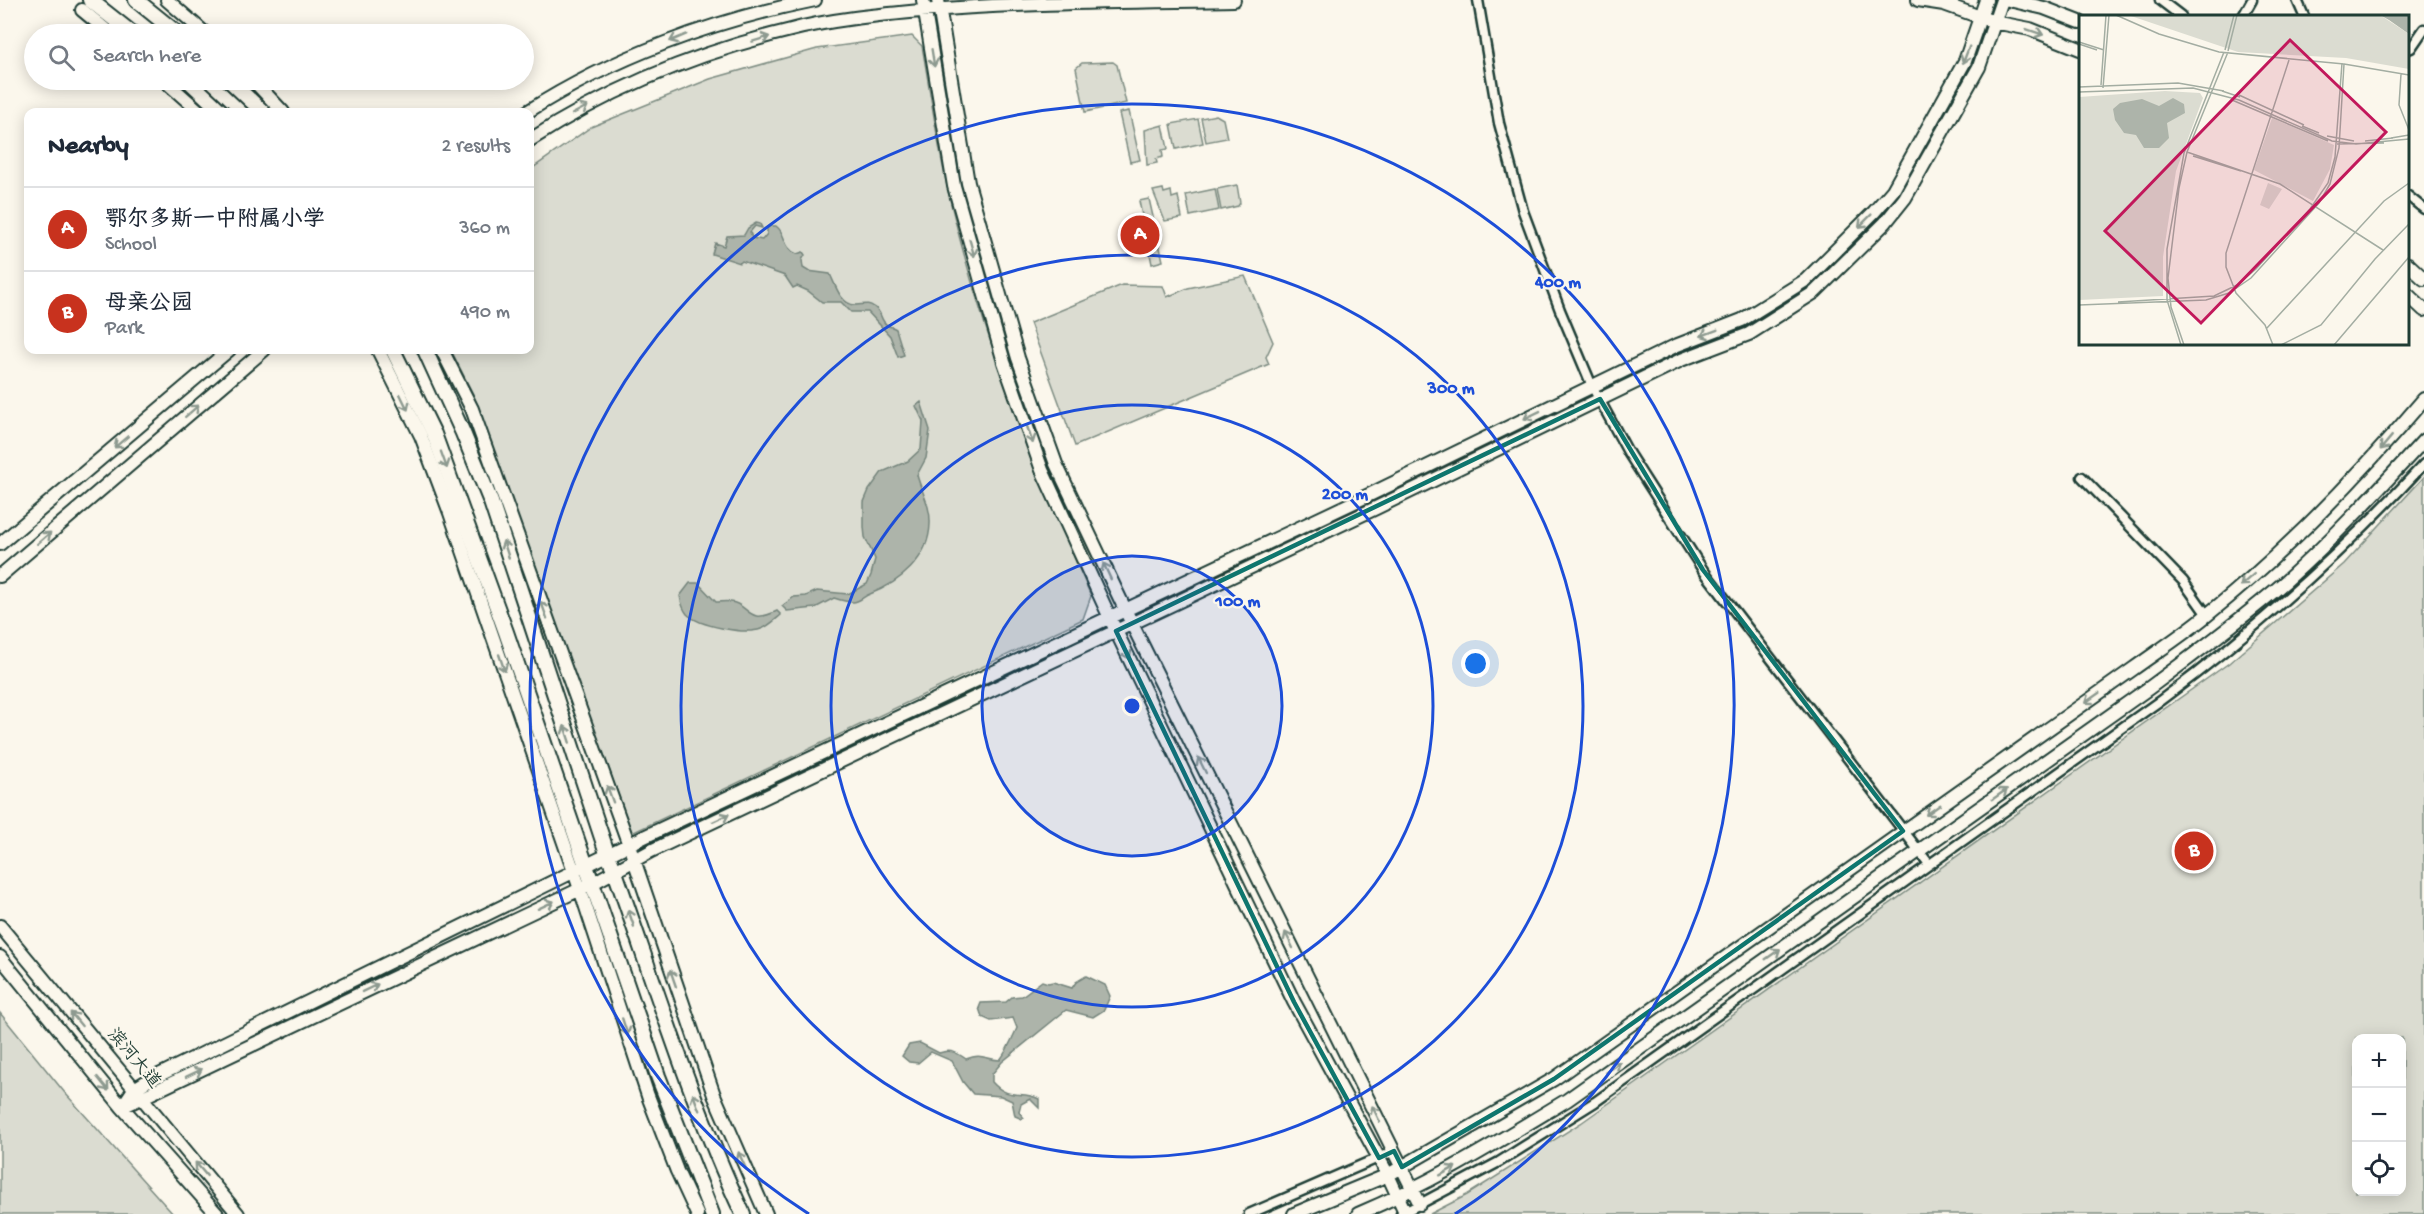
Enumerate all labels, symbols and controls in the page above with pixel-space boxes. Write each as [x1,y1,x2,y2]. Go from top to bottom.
inset map [2079,15,2409,345]
search box [24,24,534,90]
one-way arrow [2025,27,2044,38]
one-way arrow [669,33,688,44]
one-way arrow [751,33,770,44]
icon: search [45,41,78,74]
text: Search here [93,44,201,70]
one-way arrow [1960,45,1971,64]
one-way arrow [927,47,938,67]
one-way arrow [571,104,588,116]
text: Nearby [48,132,129,163]
text: 2 results [441,136,510,159]
text: 鄂尔多斯一中附属小学 [105,208,325,234]
pin: A [1120,212,1160,258]
one-way arrow [1858,214,1873,228]
text: A [62,218,73,241]
text: 360 m [459,218,510,241]
text: School [105,234,157,257]
one-way arrow [967,239,978,258]
text: 400 m [1534,273,1581,294]
text: 母亲公园 [105,292,193,318]
text: B [62,302,73,325]
text: 490 m [460,302,510,325]
text: Park [105,318,143,341]
one-way arrow [1700,328,1719,339]
text: 300 m [1427,379,1475,400]
one-way arrow [398,393,410,411]
one-way arrow [184,404,199,418]
one-way arrow [1523,410,1541,422]
one-way arrow [1025,425,1036,443]
one-way arrow [114,435,129,449]
one-way arrow [2380,435,2393,451]
one-way arrow [439,450,450,469]
text: 200 m [1322,485,1368,506]
one-way arrow [36,531,51,545]
one-way arrow [500,540,511,559]
one-way arrow [1101,563,1112,581]
one-way arrow [2240,573,2255,587]
text: 100 m [1215,592,1261,613]
one-way arrow [538,601,549,620]
one-way arrow [1120,642,1132,660]
your location [1461,649,1490,678]
one-way arrow [497,653,508,672]
one-way arrow [2085,692,2101,704]
centre of rings [1122,696,1142,716]
one-way arrow [561,725,572,744]
one-way arrow [1196,757,1208,775]
one-way arrow [604,785,615,804]
one-way arrow [1992,787,2008,800]
one-way arrow [1925,804,1941,816]
one-way arrow [711,811,729,823]
pin: B [2174,828,2214,874]
one-way arrow [537,898,555,910]
one-way arrow [625,909,636,928]
one-way arrow [1283,931,1294,949]
one-way arrow [1764,948,1780,960]
one-way arrow [667,969,678,988]
one-way arrow [361,982,379,994]
one-way arrow [70,1011,83,1027]
one-way arrow [620,1017,631,1036]
street label: 滨河大道 [102,1024,165,1093]
map controls [2352,1034,2406,1196]
button: + [2352,1034,2406,1088]
one-way arrow [1605,1061,1621,1073]
one-way arrow [185,1066,203,1078]
one-way arrow [97,1076,110,1092]
button: − [2352,1088,2406,1142]
one-way arrow [689,1094,700,1112]
one-way arrow [1369,1106,1381,1124]
button: locate [2352,1142,2406,1196]
one-way arrow [736,1152,748,1170]
one-way arrow [194,1161,207,1177]
one-way arrow [1439,1164,1456,1176]

